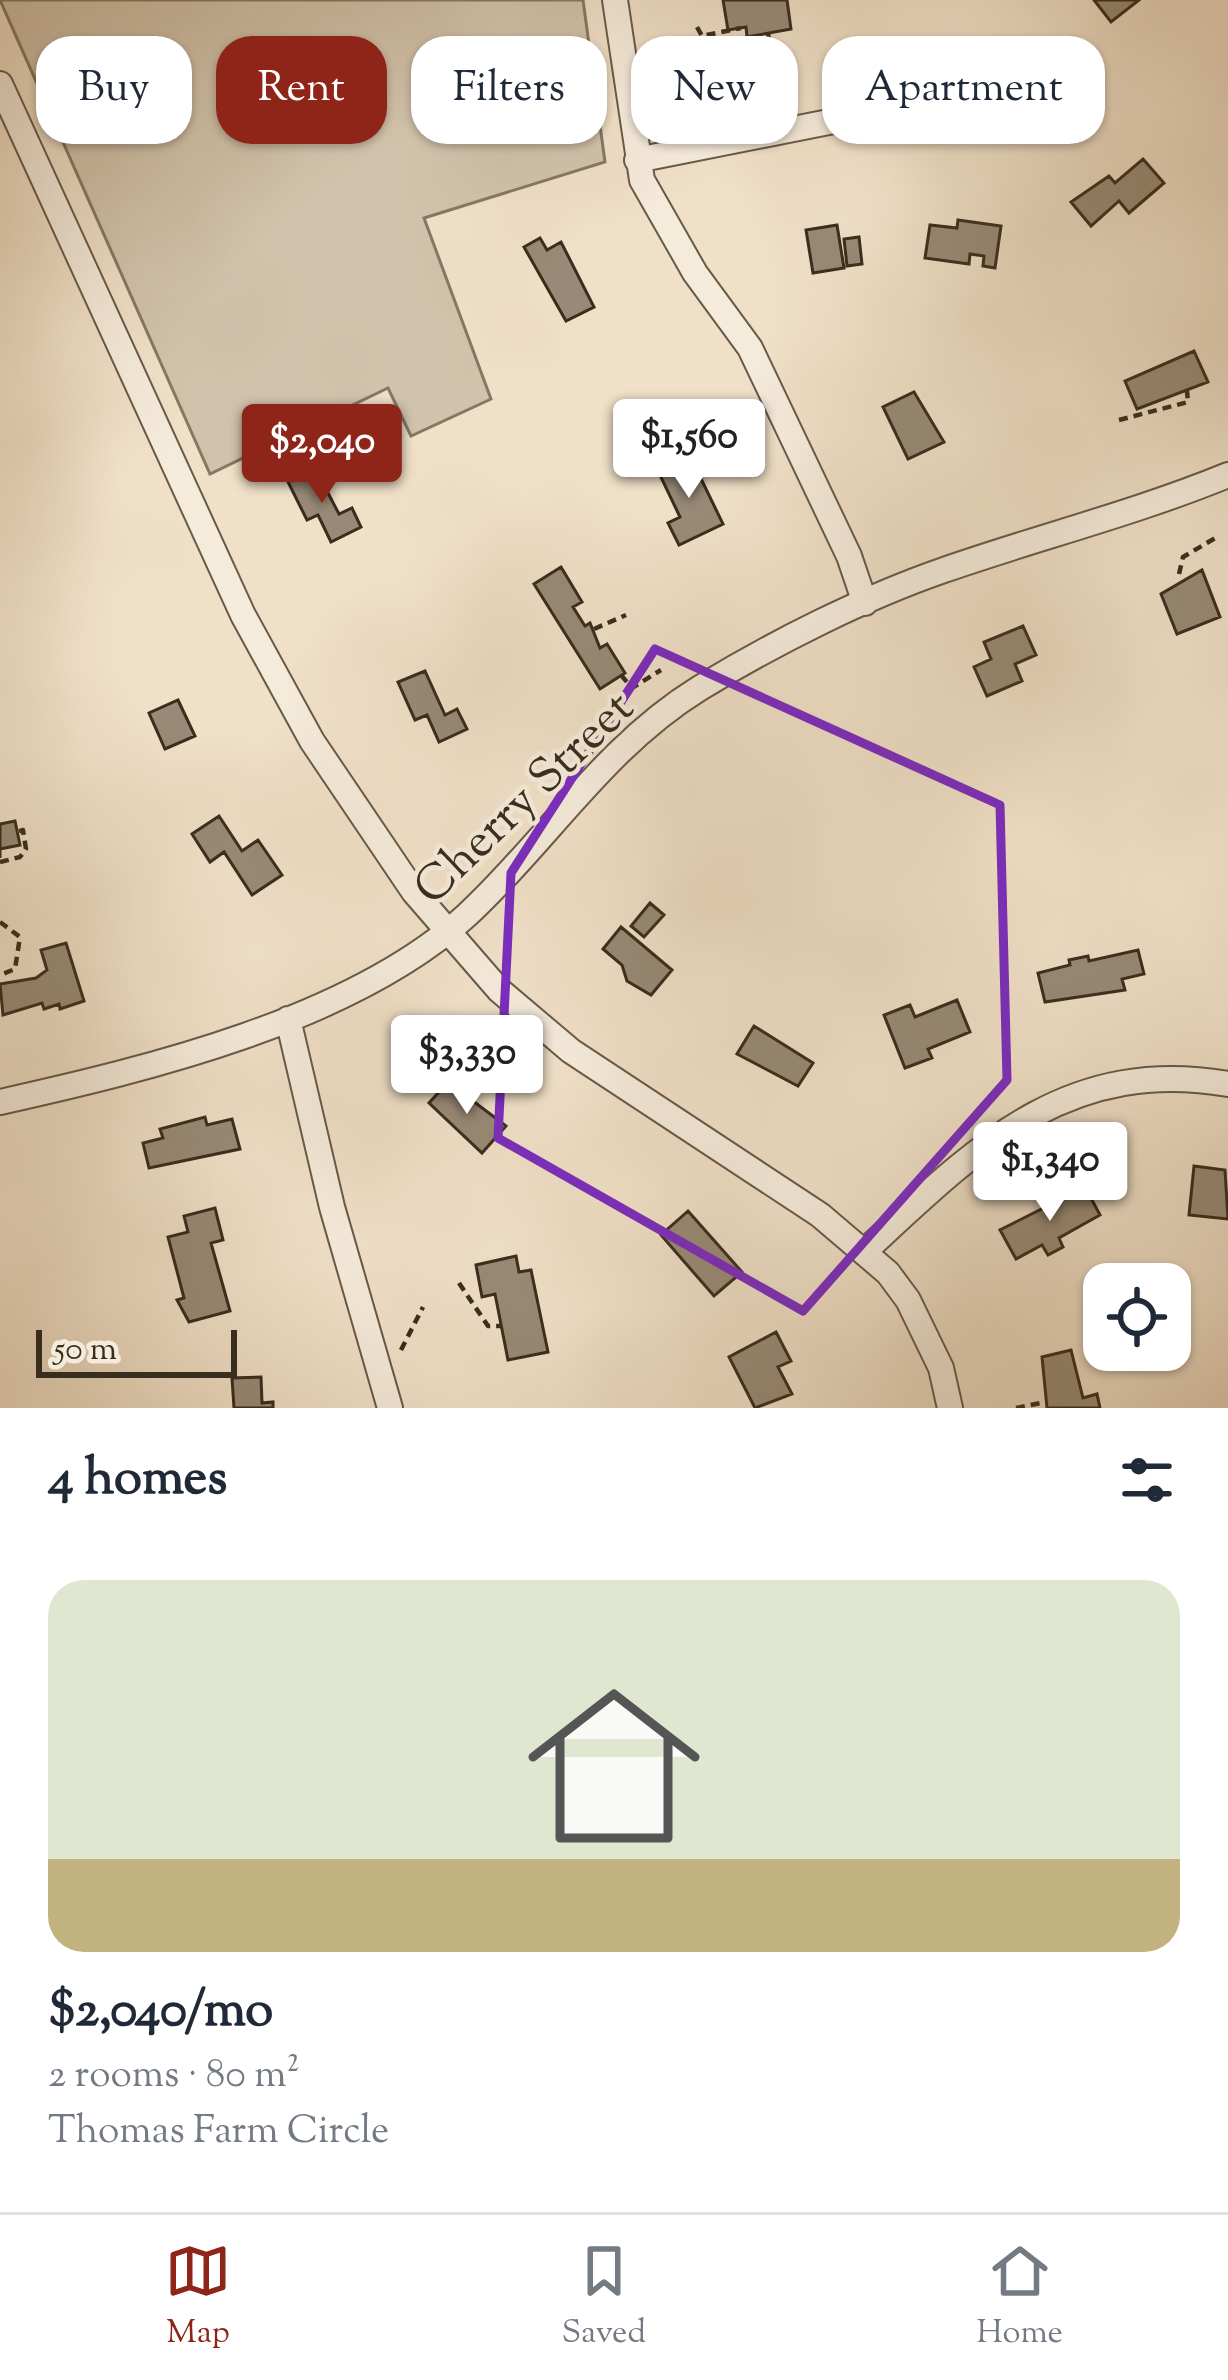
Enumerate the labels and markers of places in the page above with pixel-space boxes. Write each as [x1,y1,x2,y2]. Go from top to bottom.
pin: $1,560 [591,399,787,501]
pin: $2,040 [224,404,420,506]
pin: $3,330 [369,1015,565,1117]
pin: $1,340 [952,1122,1148,1224]

